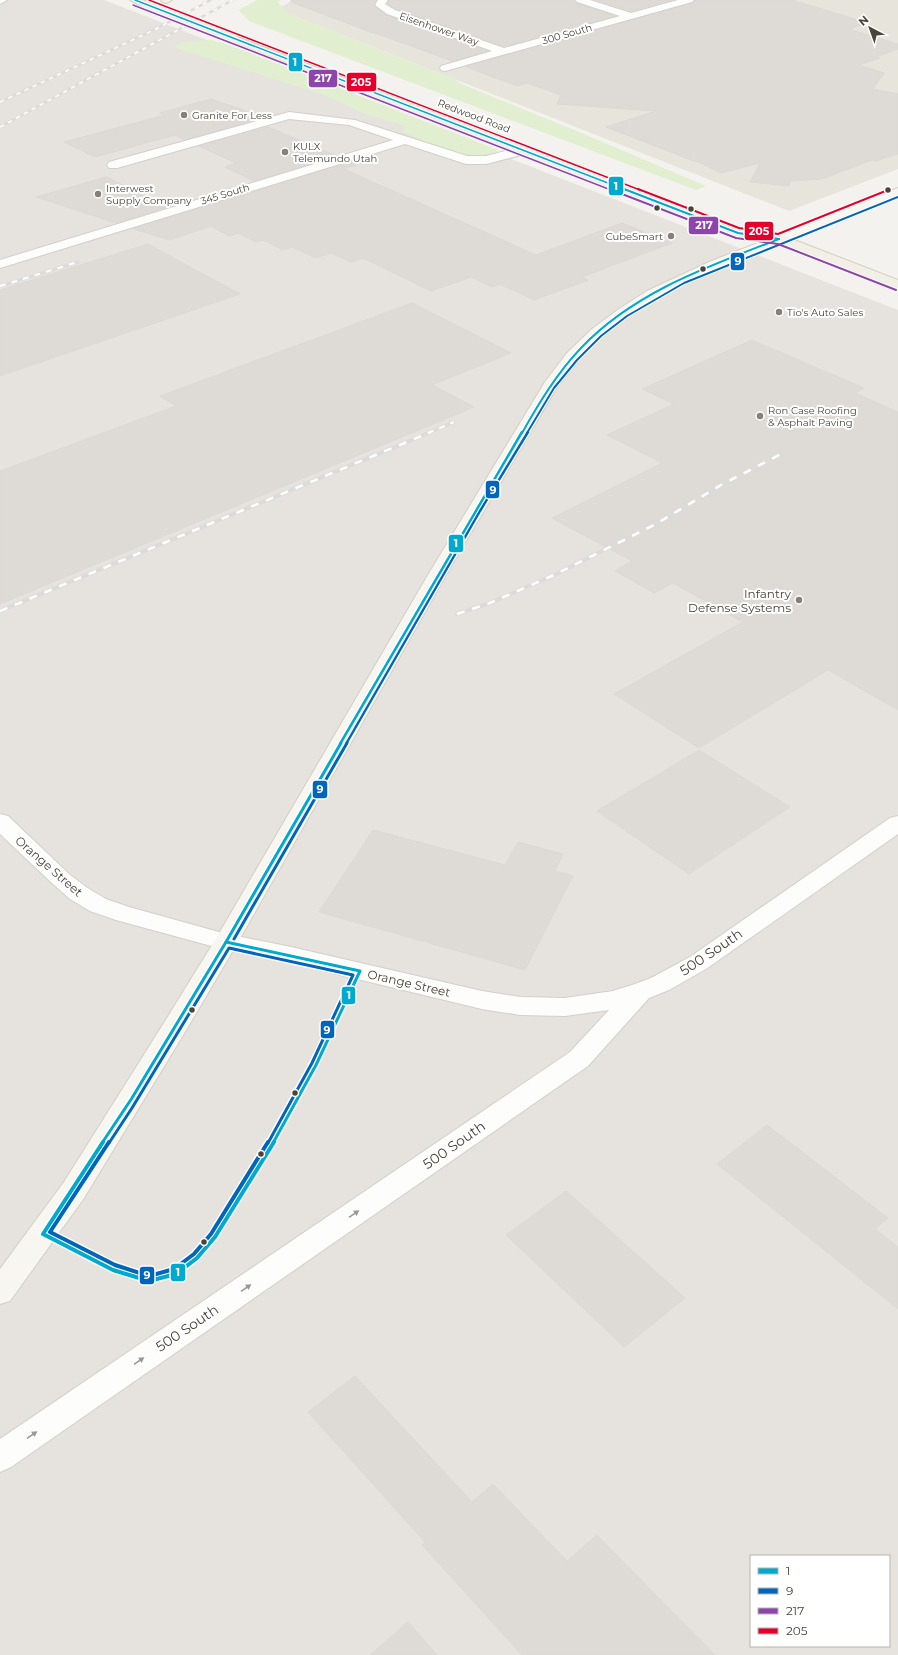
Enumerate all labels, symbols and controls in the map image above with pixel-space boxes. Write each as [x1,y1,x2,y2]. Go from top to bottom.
north arrow [850,8,890,48]
street label: Eisenhower Way [398,9,481,49]
text: N [855,12,871,29]
street label: 300 South [540,21,594,47]
line badge: 1 [288,52,303,72]
text: 1 [293,55,297,69]
line badge: 217 [308,69,338,88]
text: 217 [314,71,332,85]
line badge: 205 [346,72,377,92]
text: 205 [351,75,372,89]
street label: Redwood Road [436,96,512,136]
place label: Granite For Less [192,109,272,122]
marker: Granite For Less [179,110,189,120]
place label: KULX Telemundo Utah [293,140,377,165]
marker: KULX Telemundo Utah [280,147,290,157]
line badge: 1 [608,176,624,196]
text: 1 [614,179,618,193]
street label: 345 South [199,180,251,208]
place label: Interwest Supply Company [106,182,192,207]
unlabelled marker [883,185,893,195]
marker: Interwest Supply Company [93,189,103,199]
unlabelled marker [652,203,662,213]
unlabelled marker [686,204,696,214]
line badge: 217 [688,216,719,235]
text: 217 [695,218,713,232]
line badge: 205 [744,221,774,241]
text: 205 [749,224,770,238]
place label: CubeSmart [606,230,663,243]
marker: CubeSmart [666,231,676,241]
line badge: 9 [730,252,745,271]
text: 9 [734,254,742,268]
unlabelled marker [698,264,708,274]
place label: Tio's Auto Sales [787,306,863,319]
marker: Tio's Auto Sales [774,307,784,317]
place label: Ron Case Roofing & Asphalt Paving [768,404,857,429]
marker: Ron Case Roofing & Asphalt Paving [755,411,765,421]
line badge: 9 [485,480,500,499]
text: 9 [489,483,497,497]
line badge: 1 [448,534,464,553]
text: 1 [454,536,458,550]
place label: Infantry Defense Systems [688,586,791,615]
marker: Infantry Defense Systems [794,595,804,605]
line badge: 9 [312,780,328,799]
text: 9 [316,782,324,796]
street label: Orange Street [12,833,86,899]
street label: 500 South [676,924,746,980]
street label: Orange Street [366,966,452,1000]
line badge: 1 [341,986,356,1005]
text: 1 [347,988,351,1002]
unlabelled marker [187,1005,197,1015]
line badge: 9 [320,1020,335,1039]
text: 9 [323,1023,331,1037]
unlabelled marker [290,1088,300,1098]
street label: 500 South [419,1117,489,1173]
unlabelled marker [256,1149,266,1159]
one-way arrow [348,1210,359,1218]
unlabelled marker [199,1237,209,1247]
line badge: 1 [170,1263,186,1282]
text: 1 [176,1265,180,1279]
line badge: 9 [139,1266,155,1285]
text: 9 [143,1268,151,1282]
one-way arrow [241,1284,252,1292]
street label: 500 South [152,1300,222,1356]
one-way arrow [134,1357,145,1365]
one-way arrow [27,1431,37,1439]
legend [750,1555,890,1647]
text: 1 [786,1563,790,1578]
text: 9 [786,1583,793,1598]
text: 217 [786,1603,804,1618]
text: 205 [786,1623,808,1638]

